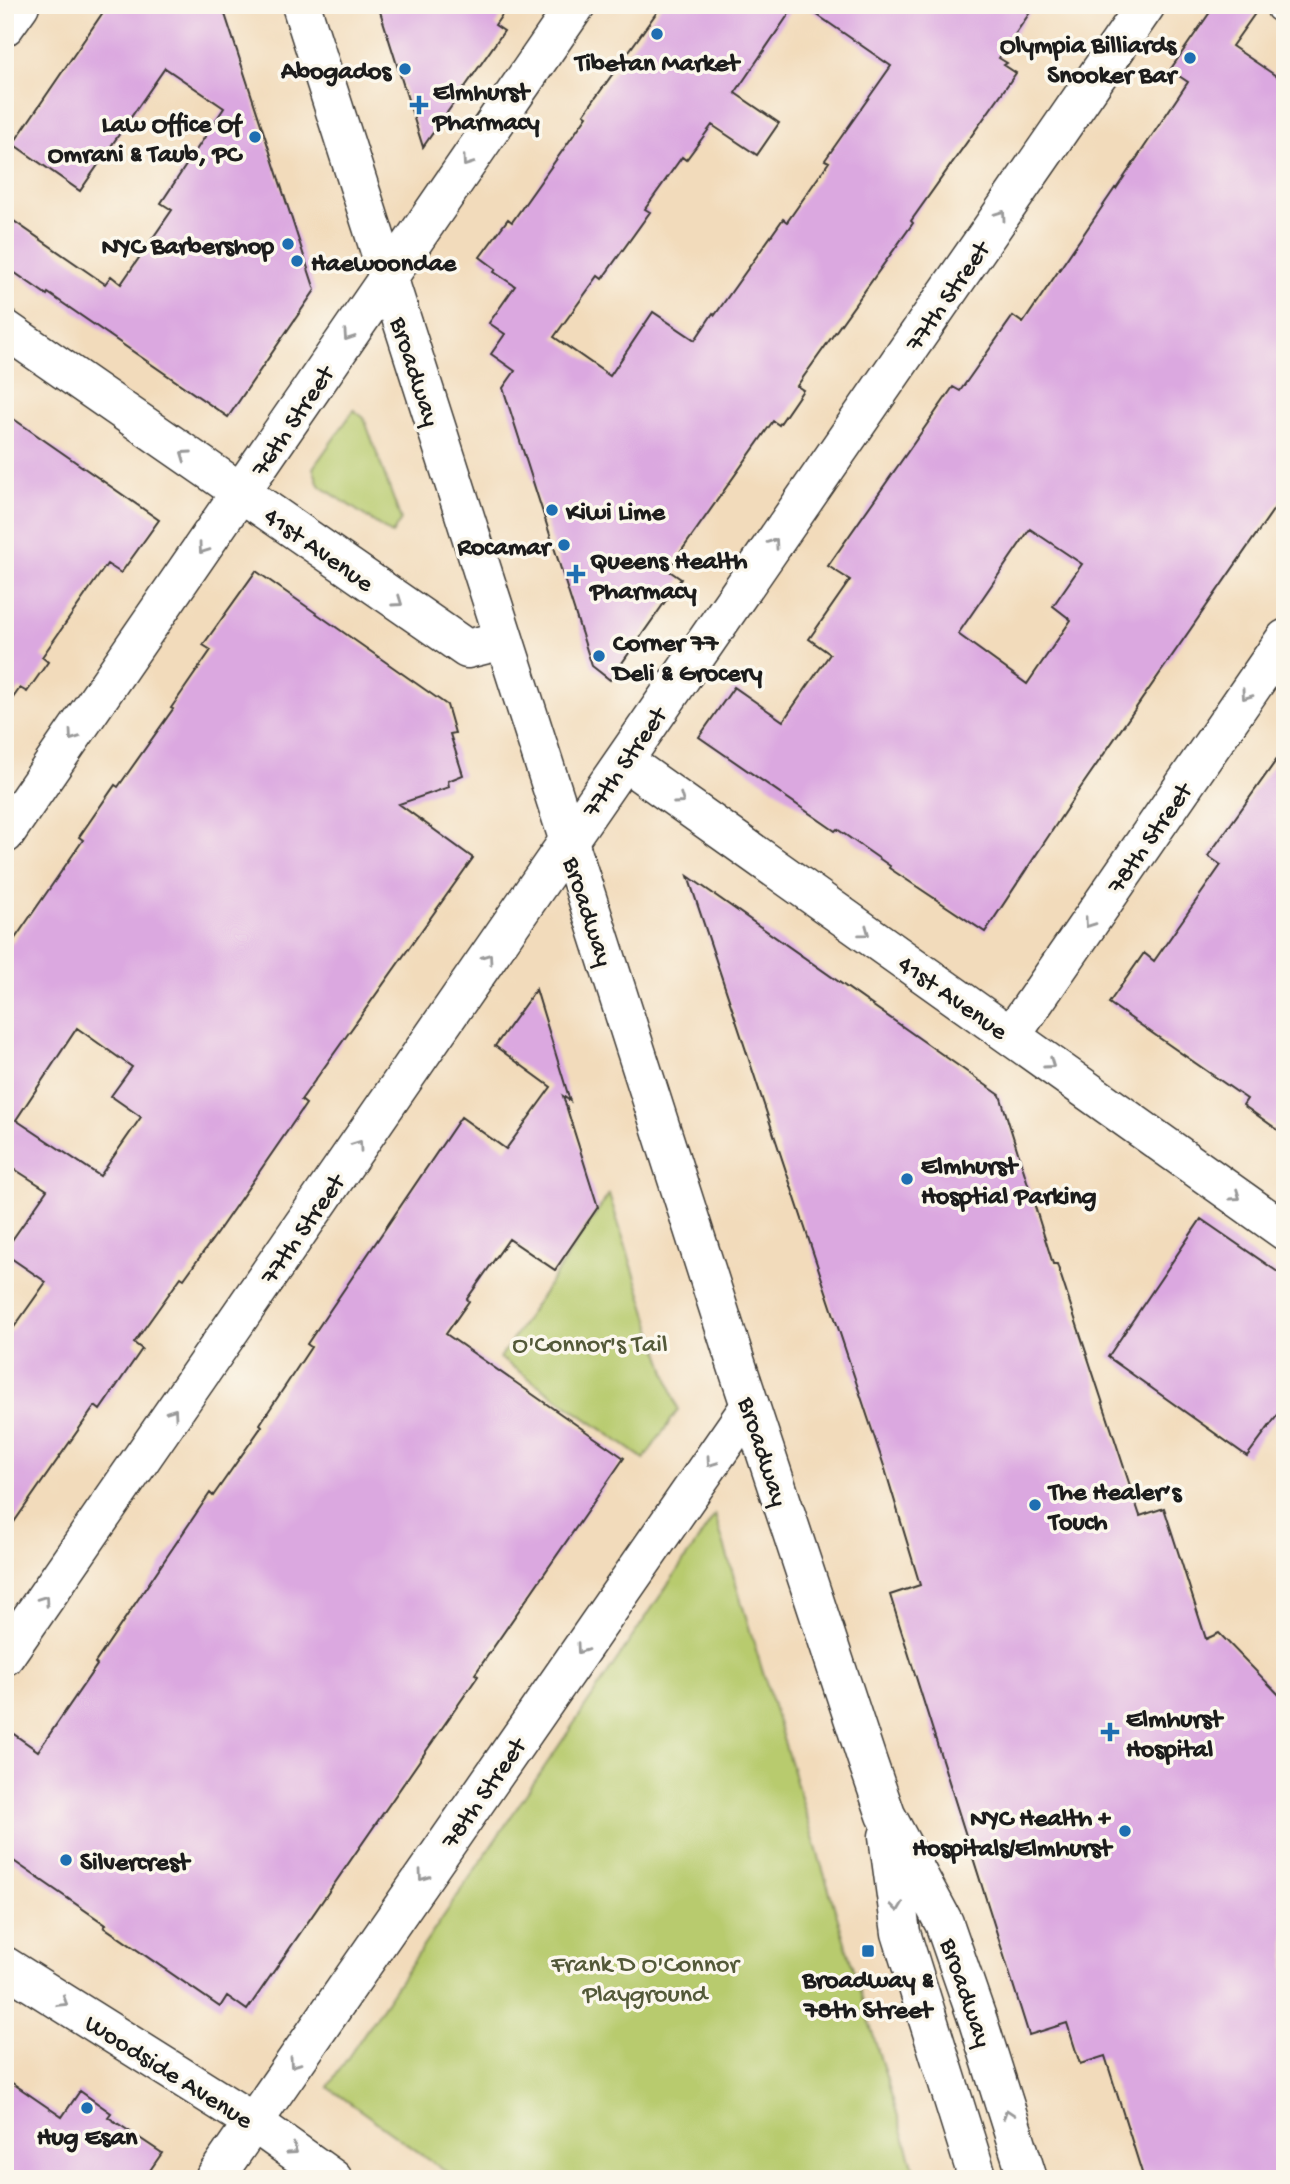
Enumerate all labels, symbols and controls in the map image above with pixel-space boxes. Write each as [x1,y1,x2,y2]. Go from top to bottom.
marker: Tibetan Market [649,26,665,42]
place label: Olympia Billiards Snooker Bar [1000,32,1179,93]
place label: Tibetan Market [573,50,741,81]
marker: Olympia Billiards Snooker Bar [1182,50,1198,66]
place label: Abogados [280,58,392,89]
marker: Abogados [397,61,413,77]
place label: Elmhurst Pharmacy [431,79,540,140]
marker: Elmhurst Pharmacy [411,97,427,113]
place label: Law Office Of Omrani & Taub, PC [48,111,244,172]
marker: Law Office Of Omrani & Taub, PC [247,129,263,145]
one-way arrow [463,154,475,167]
one-way arrow [993,210,1005,223]
place label: NYC Barbershop [102,233,274,264]
street label: 77th Street [900,235,1000,359]
marker: NYC Barbershop [280,236,296,252]
place label: Haewoondae [311,250,458,281]
marker: Haewoondae [289,253,305,269]
street label: Broadway [380,313,445,431]
one-way arrow [344,328,357,341]
street label: 76th Street [246,359,344,485]
one-way arrow [180,451,193,463]
place label: Kiwi Lime [565,499,667,530]
street label: 41st Avenue [256,502,379,601]
marker: Kiwi Lime [544,502,560,518]
place label: Rocamar [457,534,553,565]
marker: Rocamar [556,537,572,553]
one-way arrow [766,538,778,551]
one-way arrow [198,542,211,555]
place label: Queens Health Pharmacy [588,548,748,609]
marker: Queens Health Pharmacy [568,566,584,582]
one-way arrow [390,594,403,606]
place label: Corner 77 Deli & Grocery [611,630,763,691]
marker: Corner 77 Deli & Grocery [591,648,607,664]
one-way arrow [1242,687,1254,700]
street label: 77th Street [577,701,677,825]
one-way arrow [68,729,81,742]
street label: 78th Street [1102,776,1202,902]
one-way arrow [672,792,685,804]
street label: Broadway [553,853,618,971]
one-way arrow [1085,915,1097,928]
one-way arrow [857,924,870,936]
street label: 41st Avenue [890,950,1013,1049]
one-way arrow [480,953,492,966]
one-way arrow [1042,1056,1055,1068]
one-way arrow [350,1140,362,1153]
place label: Elmhurst Hosptial Parking [921,1153,1097,1214]
street label: 77th Street [255,1168,355,1292]
marker: Elmhurst Hosptial Parking [899,1171,915,1187]
one-way arrow [1228,1188,1241,1200]
park label: O'Connor's Tail [512,1331,668,1362]
street label: Broadway [728,1393,793,1511]
one-way arrow [165,1408,177,1421]
one-way arrow [707,1454,719,1467]
place label: The Healer’s Touch [1047,1479,1183,1540]
marker: The Healer’s Touch [1027,1497,1043,1513]
one-way arrow [36,1595,48,1608]
one-way arrow [577,1641,589,1654]
place label: Elmhurst Hospital [1126,1706,1224,1767]
marker: Elmhurst Hospital [1100,1722,1120,1742]
street label: 78th Street [436,1731,536,1857]
place label: NYC Health + Hospitals/Elmhurst [912,1805,1113,1866]
marker: NYC Health + Hospitals/Elmhurst [1117,1823,1133,1839]
place label: Silvercrest [80,1849,192,1880]
marker: Silvercrest [58,1852,74,1868]
one-way arrow [419,1868,431,1881]
one-way arrow [890,1901,905,1913]
street label: Broadway [930,1934,997,2052]
marker: Broadway & 78th Street [860,1943,876,1959]
park label: Frank D O'Connor Playground [550,1951,741,2012]
place label: Broadway & 78th Street [801,1967,935,2028]
one-way arrow [55,1994,68,2007]
street label: Woodside Avenue [78,2010,258,2138]
one-way arrow [290,2055,302,2068]
marker: Hug Esan [79,2100,95,2116]
one-way arrow [1002,2108,1016,2120]
place label: Hug Esan [37,2124,138,2155]
one-way arrow [285,2142,298,2154]

